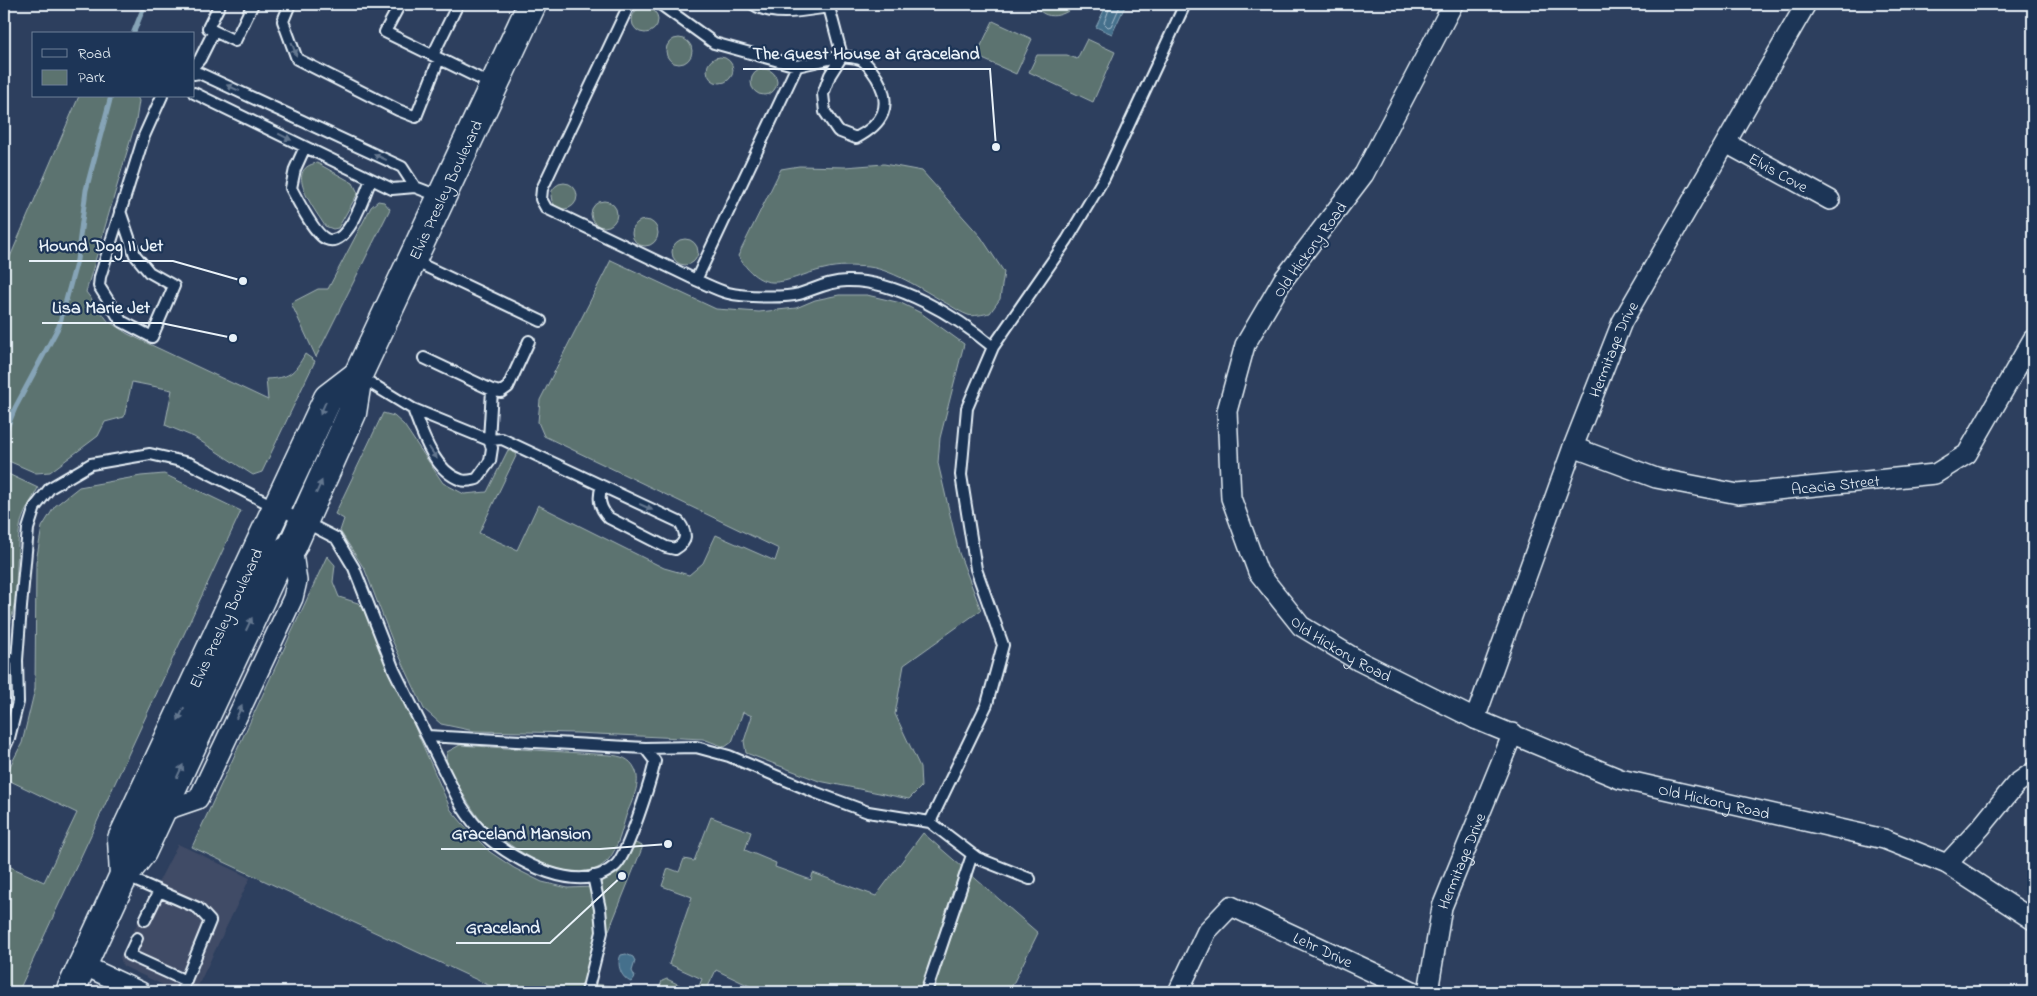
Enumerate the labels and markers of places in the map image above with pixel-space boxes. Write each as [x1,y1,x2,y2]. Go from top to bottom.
callout: The Guest House at Graceland [743,36,990,69]
callout: Hound Dog II Jet [29,228,173,261]
callout: Lisa Marie Jet [42,290,161,323]
callout: Graceland Mansion [441,816,600,849]
callout: Graceland [456,910,550,943]

